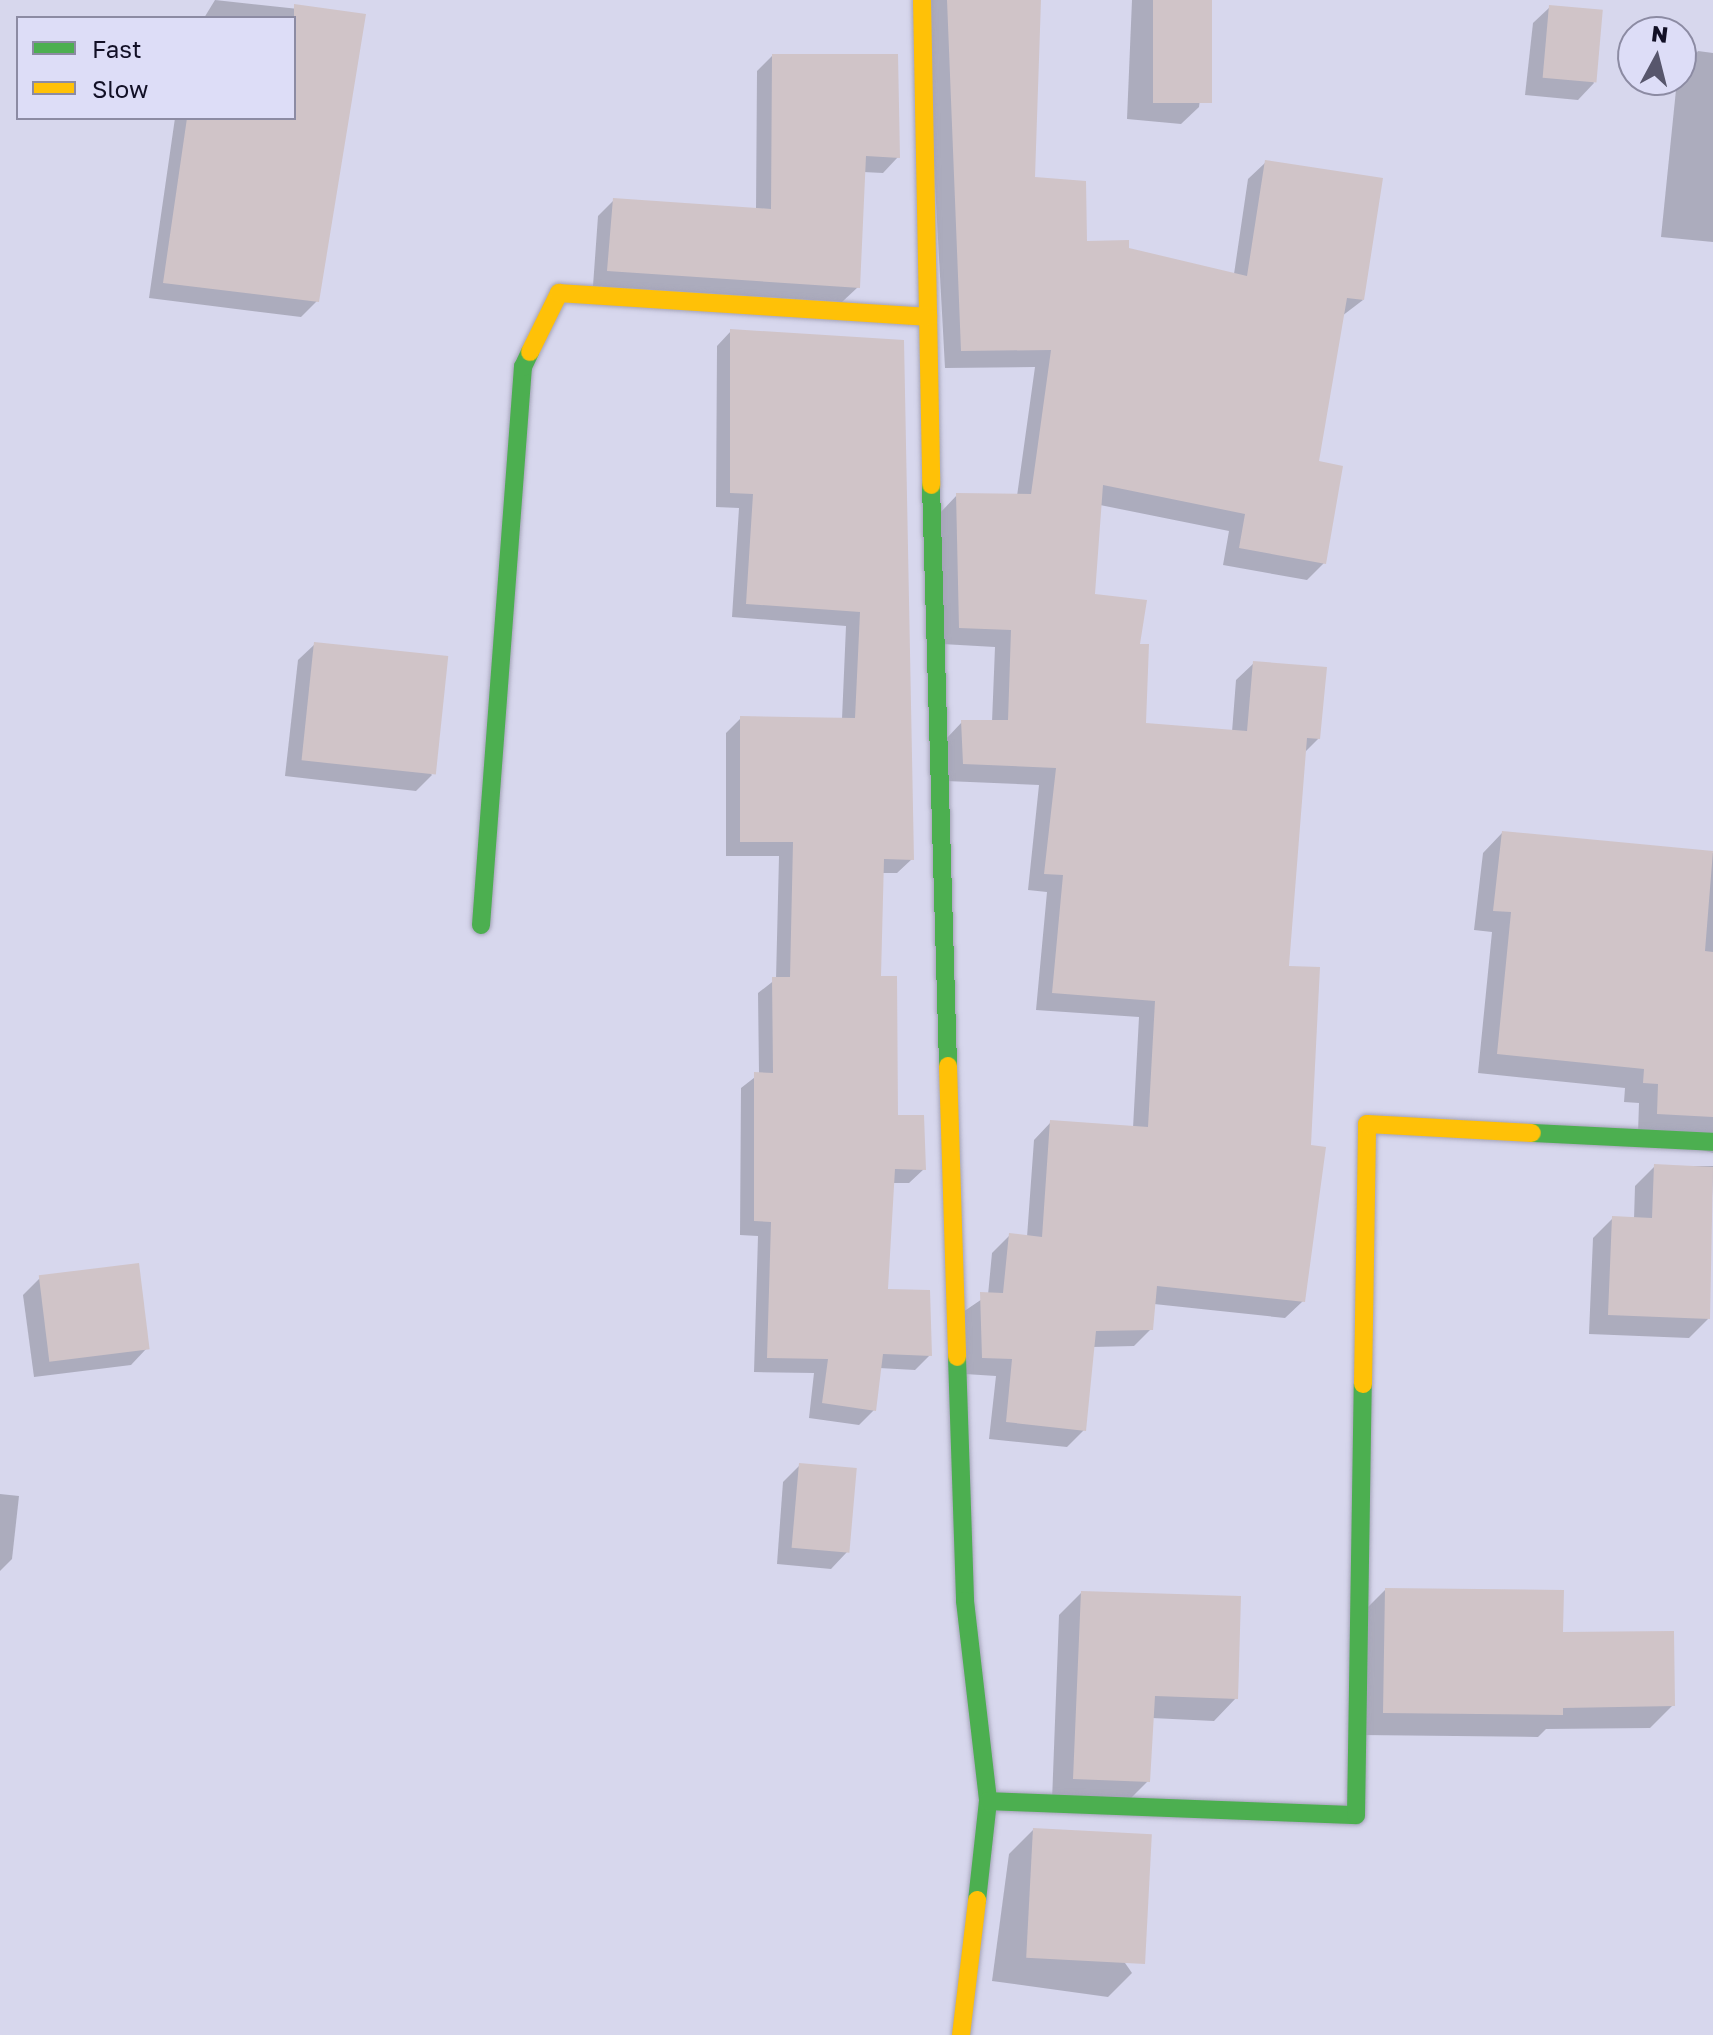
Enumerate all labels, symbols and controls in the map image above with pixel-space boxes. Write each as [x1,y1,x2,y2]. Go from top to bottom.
legend [16,16,296,120]
north arrow [1617,16,1697,96]
text: N [1650,19,1670,48]
text: Fast [92,34,142,63]
text: Slow [92,74,148,103]

